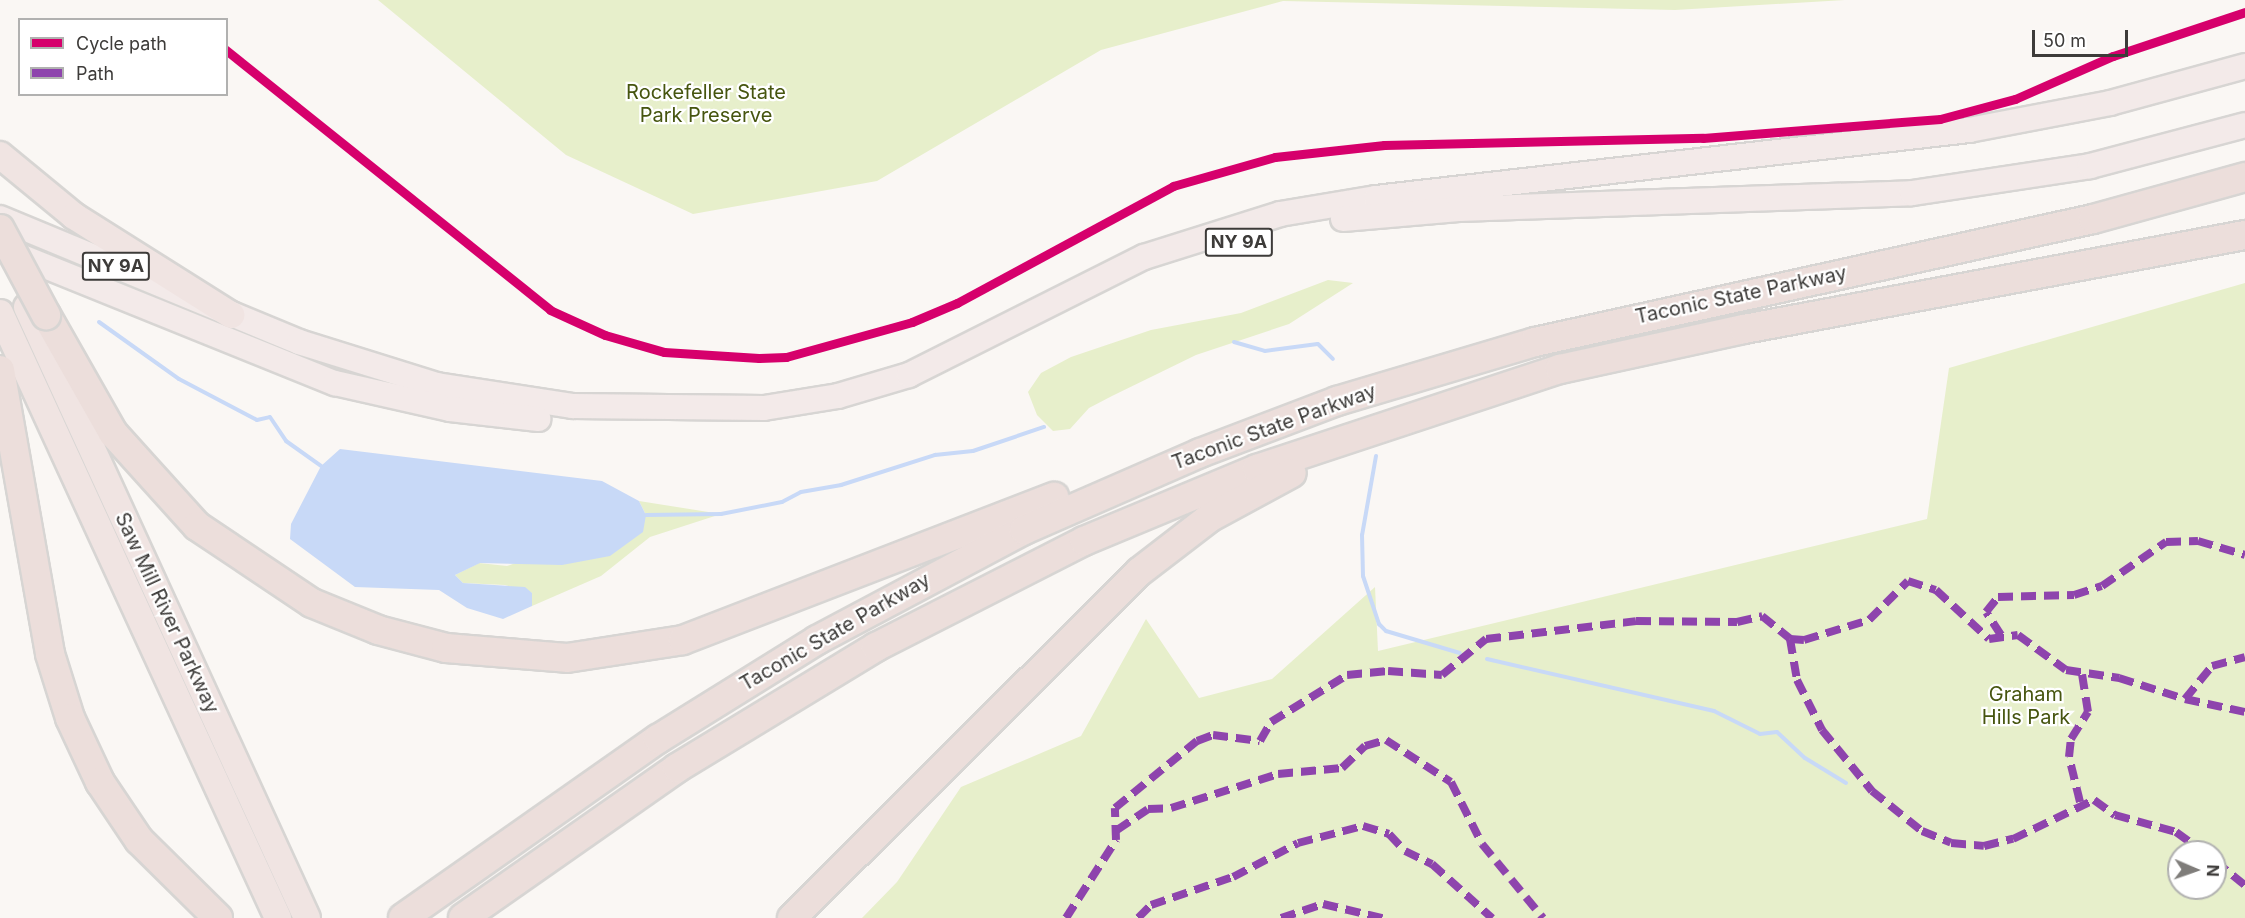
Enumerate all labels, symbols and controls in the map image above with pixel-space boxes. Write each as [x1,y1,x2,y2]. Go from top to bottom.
legend [18,18,228,96]
scale bar [2035,18,2131,56]
text: 50 m [2043,30,2086,51]
text: Cycle path [76,33,167,54]
text: Path [76,63,114,84]
park label: Rockefeller State Park Preserve [626,81,786,128]
road number: NY 9A [1204,227,1274,257]
road number: NY 9A [82,251,150,281]
street label: Taconic State Parkway [1633,261,1849,329]
street label: Taconic State Parkway [1169,379,1379,475]
street label: Saw Mill River Parkway [110,509,224,717]
street label: Taconic State Parkway [736,568,934,696]
park label: Graham Hills Park [1982,683,2070,730]
north arrow [2167,840,2227,900]
text: N [2203,864,2223,877]

